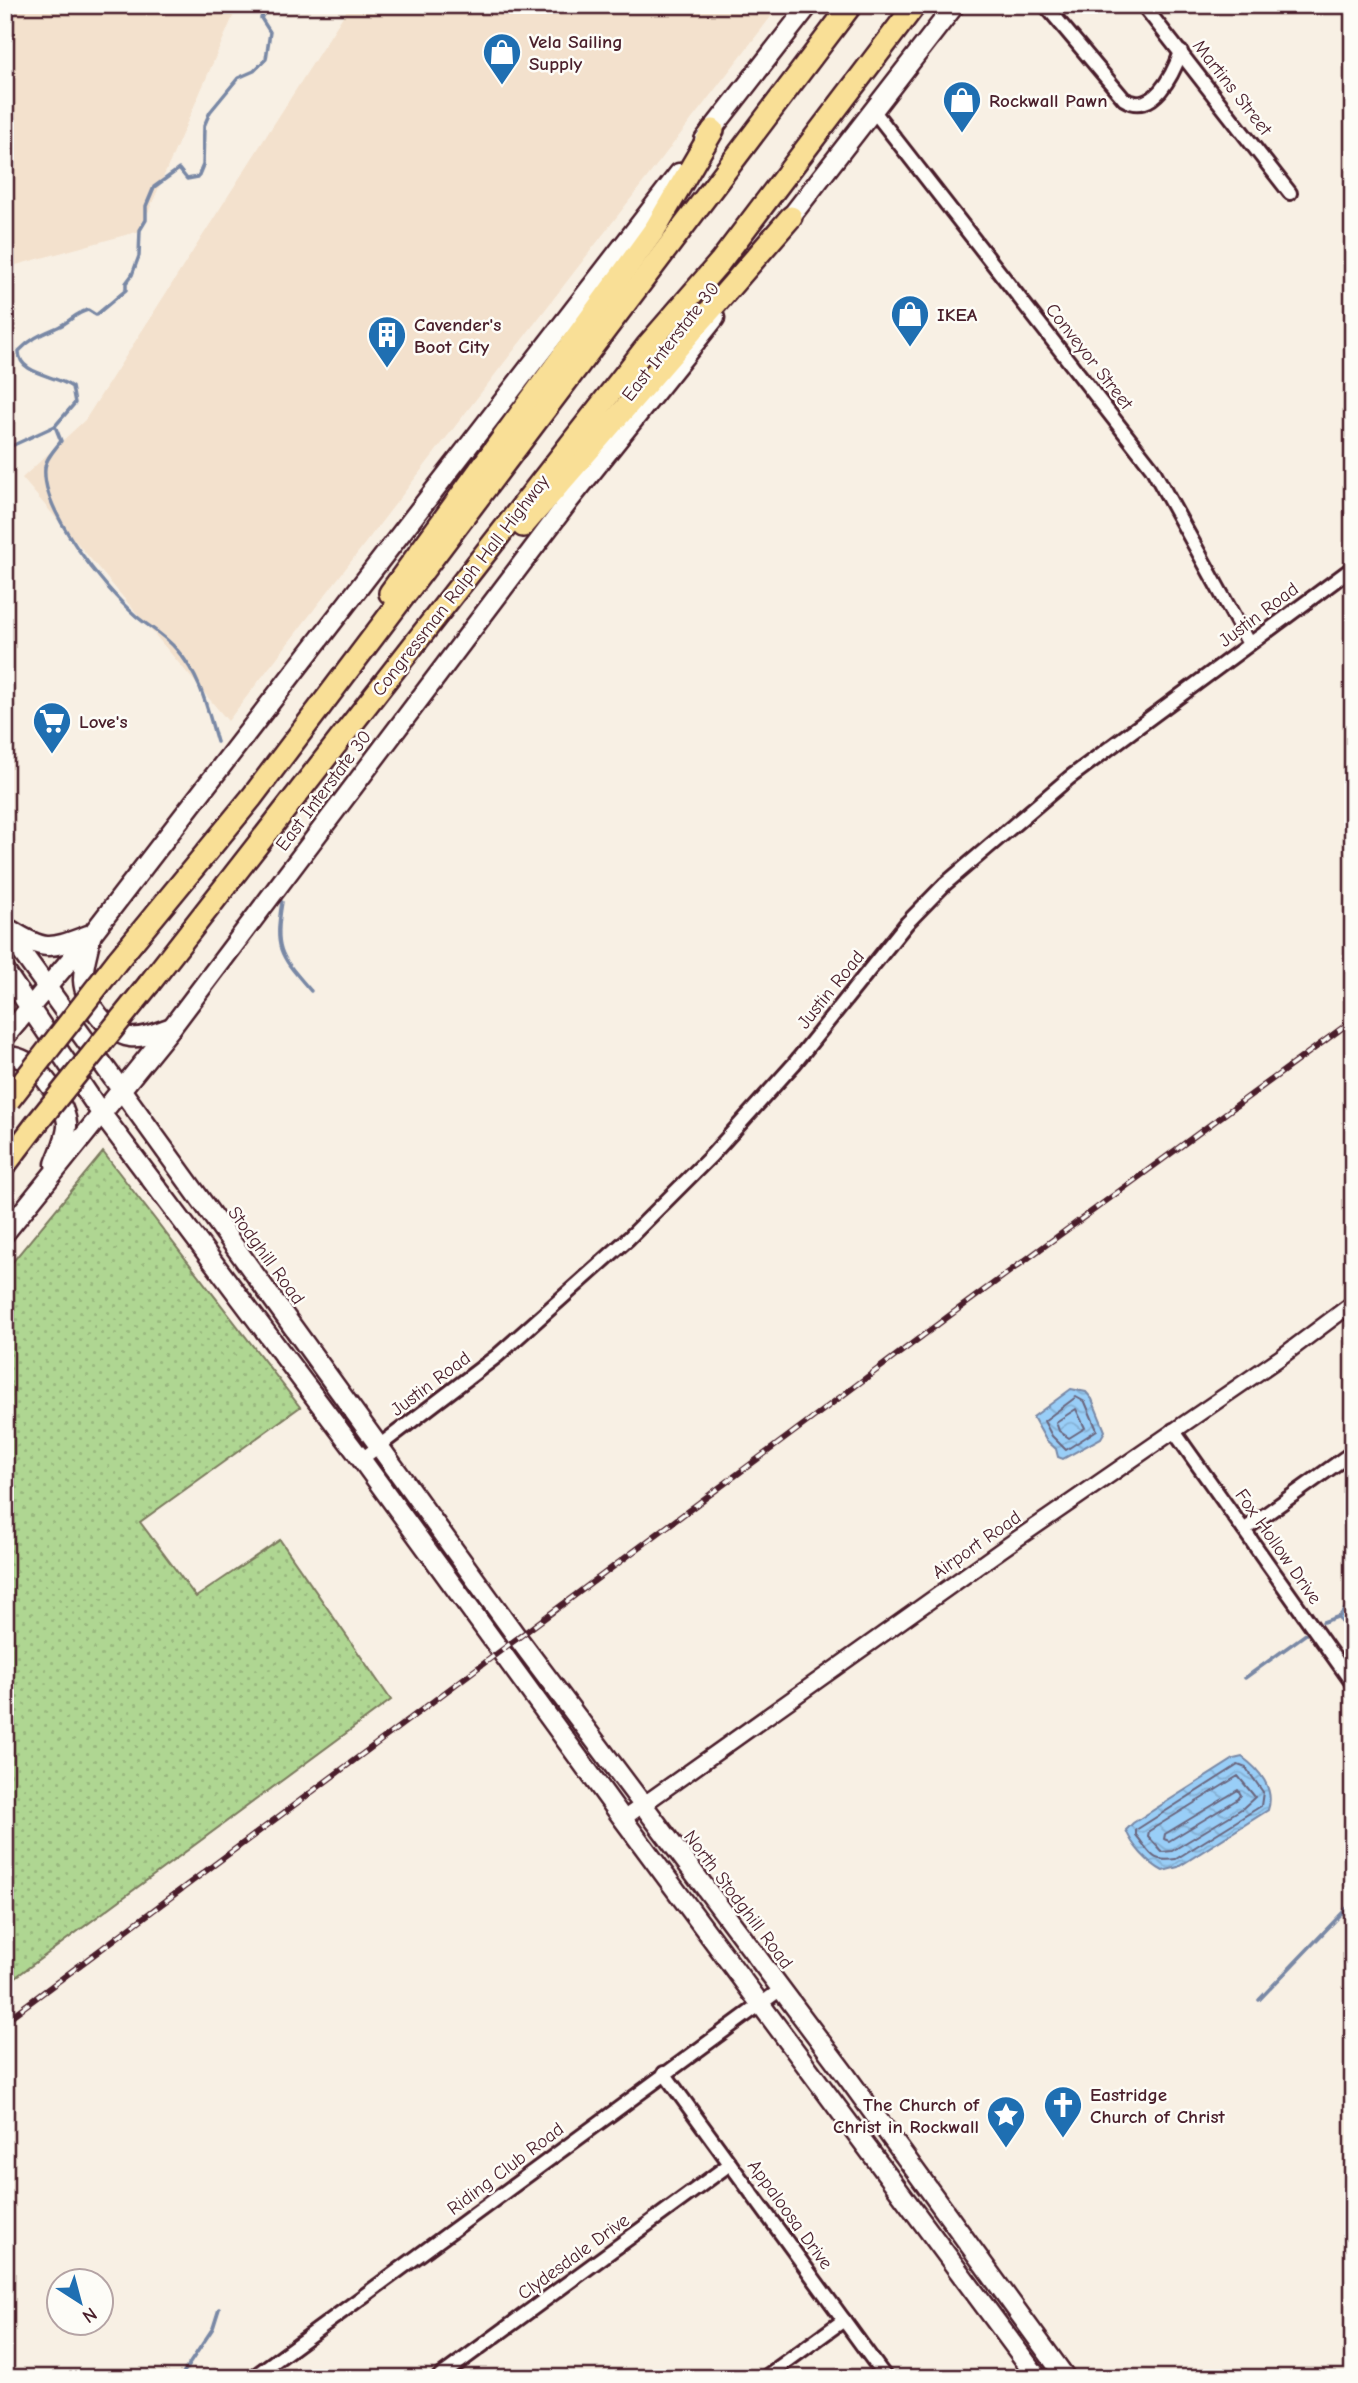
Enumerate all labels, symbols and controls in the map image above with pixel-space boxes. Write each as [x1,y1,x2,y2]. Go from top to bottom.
shop icon: Vela Sailing Supply [481,31,523,86]
place label: Vela Sailing Supply [529,31,623,75]
street label: Martins Street [1188,35,1277,140]
shop icon: Rockwall Pawn [941,79,983,134]
place label: Rockwall Pawn [989,90,1108,112]
street label: East Interstate 30 [617,278,724,406]
shop icon: IKEA [889,293,931,348]
street label: Conveyor Street [1041,299,1138,415]
place label: IKEA [937,304,978,326]
building icon: Cavender's Boot City [366,314,408,369]
place label: Cavender's Boot City [414,314,501,358]
street label: Congressman Ralph Hall Highway [368,470,554,701]
street label: Justin Road [1214,578,1303,652]
supermarket icon: Love's [31,700,73,755]
place label: Love's [79,711,128,733]
street label: East Interstate 30 [271,726,376,855]
street label: Justin Road [793,946,869,1033]
street label: Stodghill Road [223,1202,309,1309]
street label: Justin Road [386,1347,475,1421]
street label: Fox Hollow Drive [1230,1485,1326,1608]
street label: Airport Road [928,1506,1025,1583]
street label: North Stodghill Road [679,1826,797,1973]
church icon: Eastridge Church of Christ [1042,2084,1084,2139]
place label: Eastridge Church of Christ [1090,2084,1225,2128]
place label: The Church of Christ in Rockwall [833,2094,980,2138]
place icon: The Church of Christ in Rockwall [985,2094,1027,2149]
street label: Riding Club Road [443,2118,568,2220]
street label: Appaloosa Drive [743,2156,837,2274]
street label: Clydesdale Drive [514,2209,634,2305]
north arrow [46,2268,116,2338]
text: N [78,2302,101,2327]

